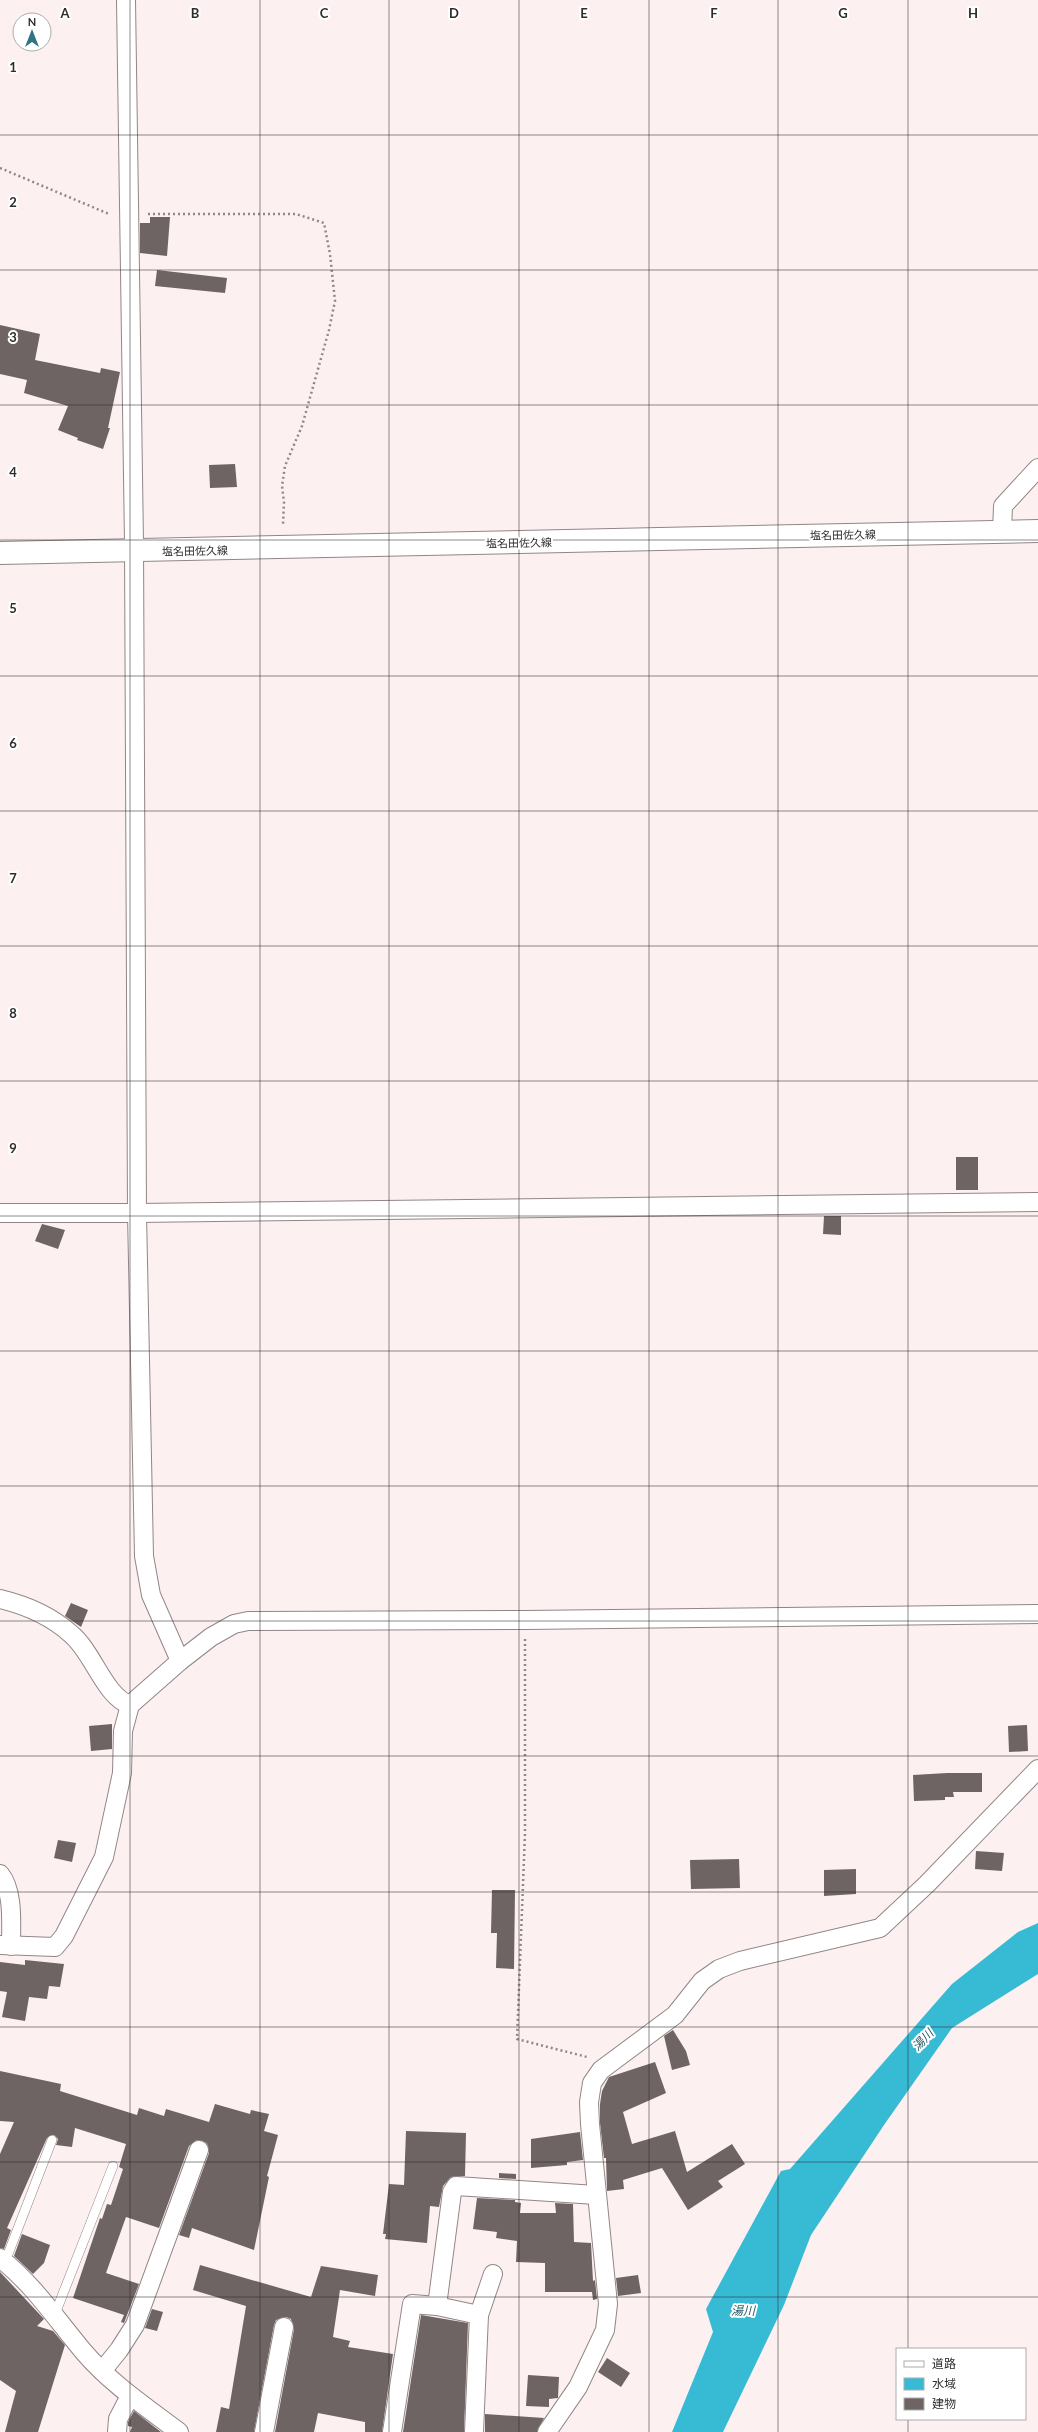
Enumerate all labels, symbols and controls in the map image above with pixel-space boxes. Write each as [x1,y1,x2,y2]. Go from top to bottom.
text: A [59,5,70,21]
text: B [191,5,200,21]
text: C [320,5,329,21]
text: D [449,5,459,21]
text: E [580,5,588,21]
text: F [710,5,718,21]
text: G [838,5,848,21]
text: H [968,5,978,21]
north arrow [12,12,52,52]
text: N [28,15,36,28]
text: 1 [9,59,17,75]
text: 2 [9,194,17,210]
text: 3 [9,329,17,345]
text: 4 [9,464,17,480]
street label: 塩名田佐久線 [810,527,876,542]
street label: 塩名田佐久線 [486,535,552,550]
street label: 塩名田佐久線 [162,543,228,558]
text: 5 [9,600,17,616]
text: 6 [9,735,17,751]
text: 7 [9,870,17,886]
text: 8 [9,1005,17,1021]
text: 9 [9,1140,17,1156]
water label: 湯川 [909,2024,938,2054]
water label: 湯川 [731,2303,757,2318]
legend [896,2348,1026,2420]
text: 道路 [932,2356,956,2371]
text: 水域 [932,2376,956,2391]
text: 建物 [932,2396,956,2411]

